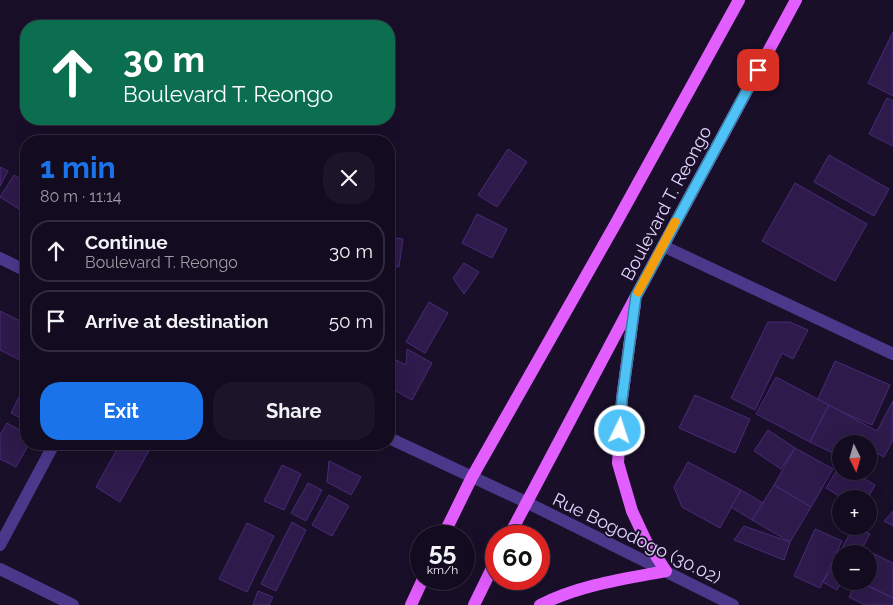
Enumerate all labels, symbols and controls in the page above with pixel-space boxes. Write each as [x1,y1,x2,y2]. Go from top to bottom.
text: 30 m [123,39,205,80]
icon: ahead [40,40,105,105]
pin [737,49,779,91]
icon: arrive [744,56,772,84]
text: Boulevard T. Reongo [123,81,333,107]
street label: Boulevard T. Reongo [616,122,716,284]
text: 1 min [40,150,116,185]
button: close [323,152,375,204]
text: 80 m · 11:14 [40,187,122,206]
text: Continue [85,231,168,253]
icon: ahead [42,237,70,265]
text: 30 m [329,240,373,262]
text: Boulevard T. Reongo [85,253,238,272]
icon: arrive [42,307,70,335]
text: Arrive at destination [85,310,269,332]
text: 50 m [329,310,373,332]
button: Exit [40,382,203,440]
button: Share [213,382,375,440]
position arrow [593,404,645,456]
north arrow [832,435,878,480]
map controls [832,435,877,590]
street label: Rue Bogodogo (30.02) [550,488,725,588]
button: + [832,490,877,535]
speed limit sign: 60 [485,525,550,590]
text: 55 [429,536,456,566]
button: − [832,545,877,590]
text: km/h [427,563,458,577]

